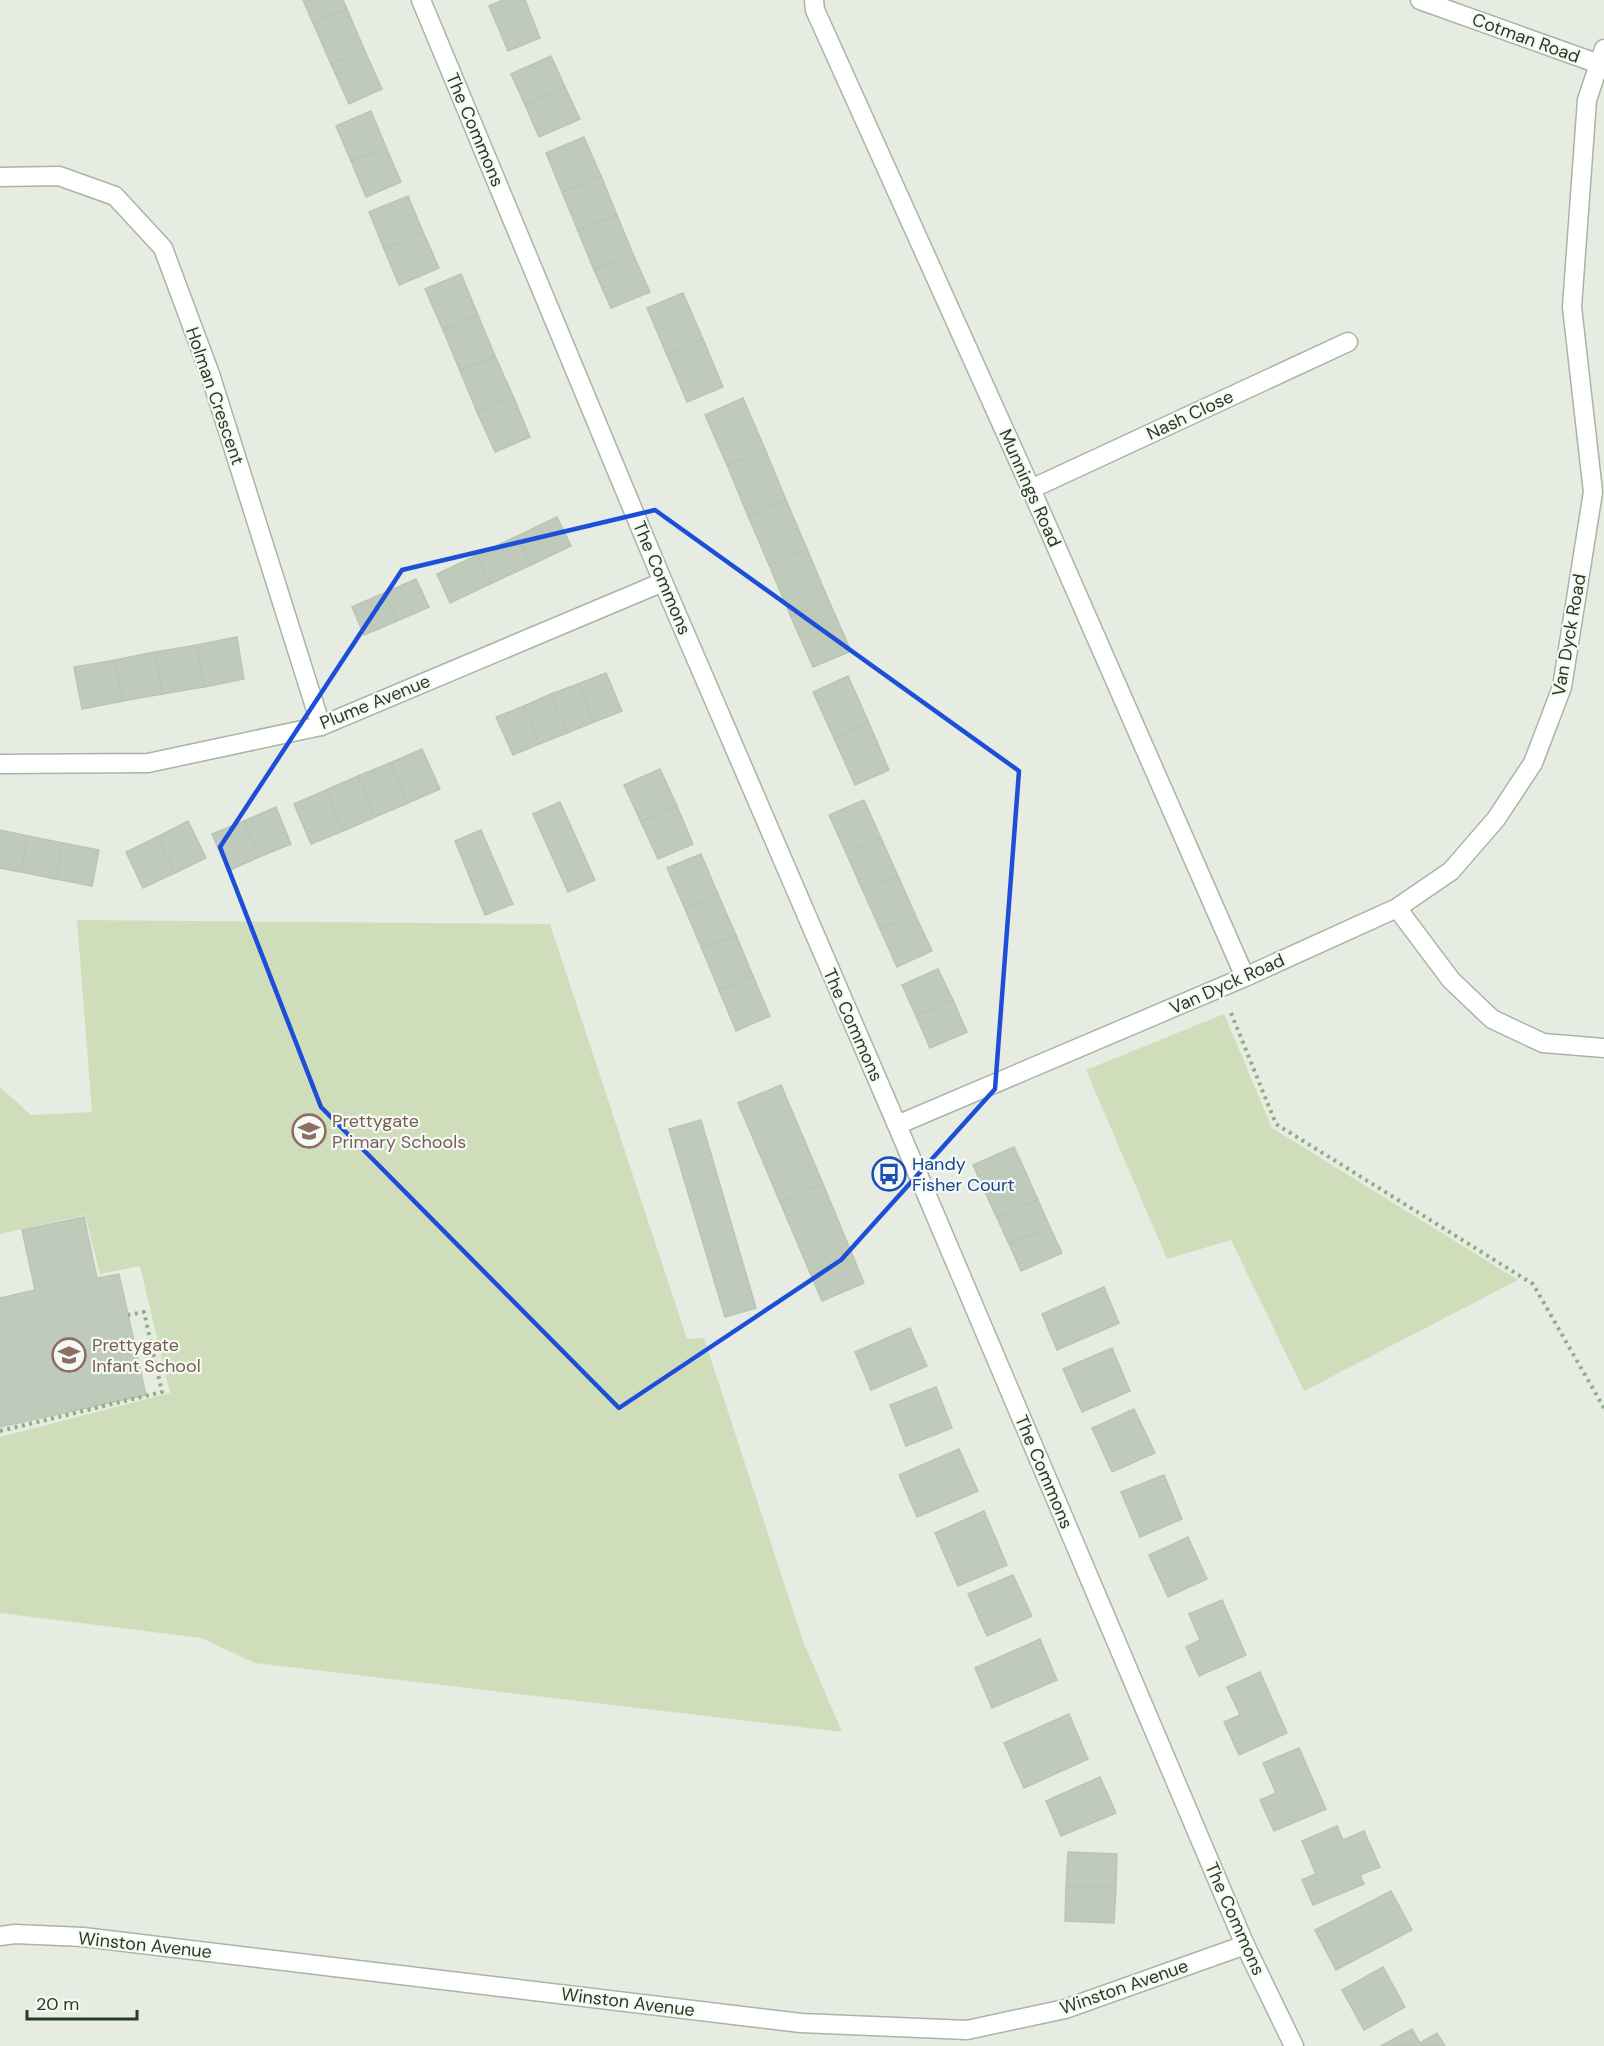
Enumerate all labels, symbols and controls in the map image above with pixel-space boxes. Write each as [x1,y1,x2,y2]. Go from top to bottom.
street label: Cotman Road [1469,7,1583,69]
street label: The Commons [440,70,510,190]
street label: Holman Crescent [180,324,250,468]
street label: Nash Close [1143,384,1237,446]
street label: Munnings Road [993,425,1067,551]
street label: The Commons [627,518,697,638]
street label: Van Dyck Road [1546,572,1592,698]
street label: Plume Avenue [316,669,434,735]
street label: Van Dyck Road [1166,948,1288,1020]
street label: The Commons [817,965,889,1085]
place label: Prettygate Primary Schools [332,1109,466,1154]
school or university icon: Prettygate Primary Schools [291,1113,327,1149]
place label: Handy Fisher Court [912,1152,1015,1197]
bus stop icon: Handy Fisher Court [871,1156,907,1192]
place label: Prettygate Infant School [92,1333,201,1378]
school or university icon: Prettygate Infant School [51,1337,87,1373]
street label: The Commons [1009,1412,1079,1532]
street label: The Commons [1199,1859,1271,1979]
street label: Winston Avenue [77,1926,213,1964]
street label: Winston Avenue [1057,1954,1191,2020]
street label: Winston Avenue [560,1982,696,2022]
scale bar [27,1983,136,2021]
text: 20 m [36,1992,79,2016]

